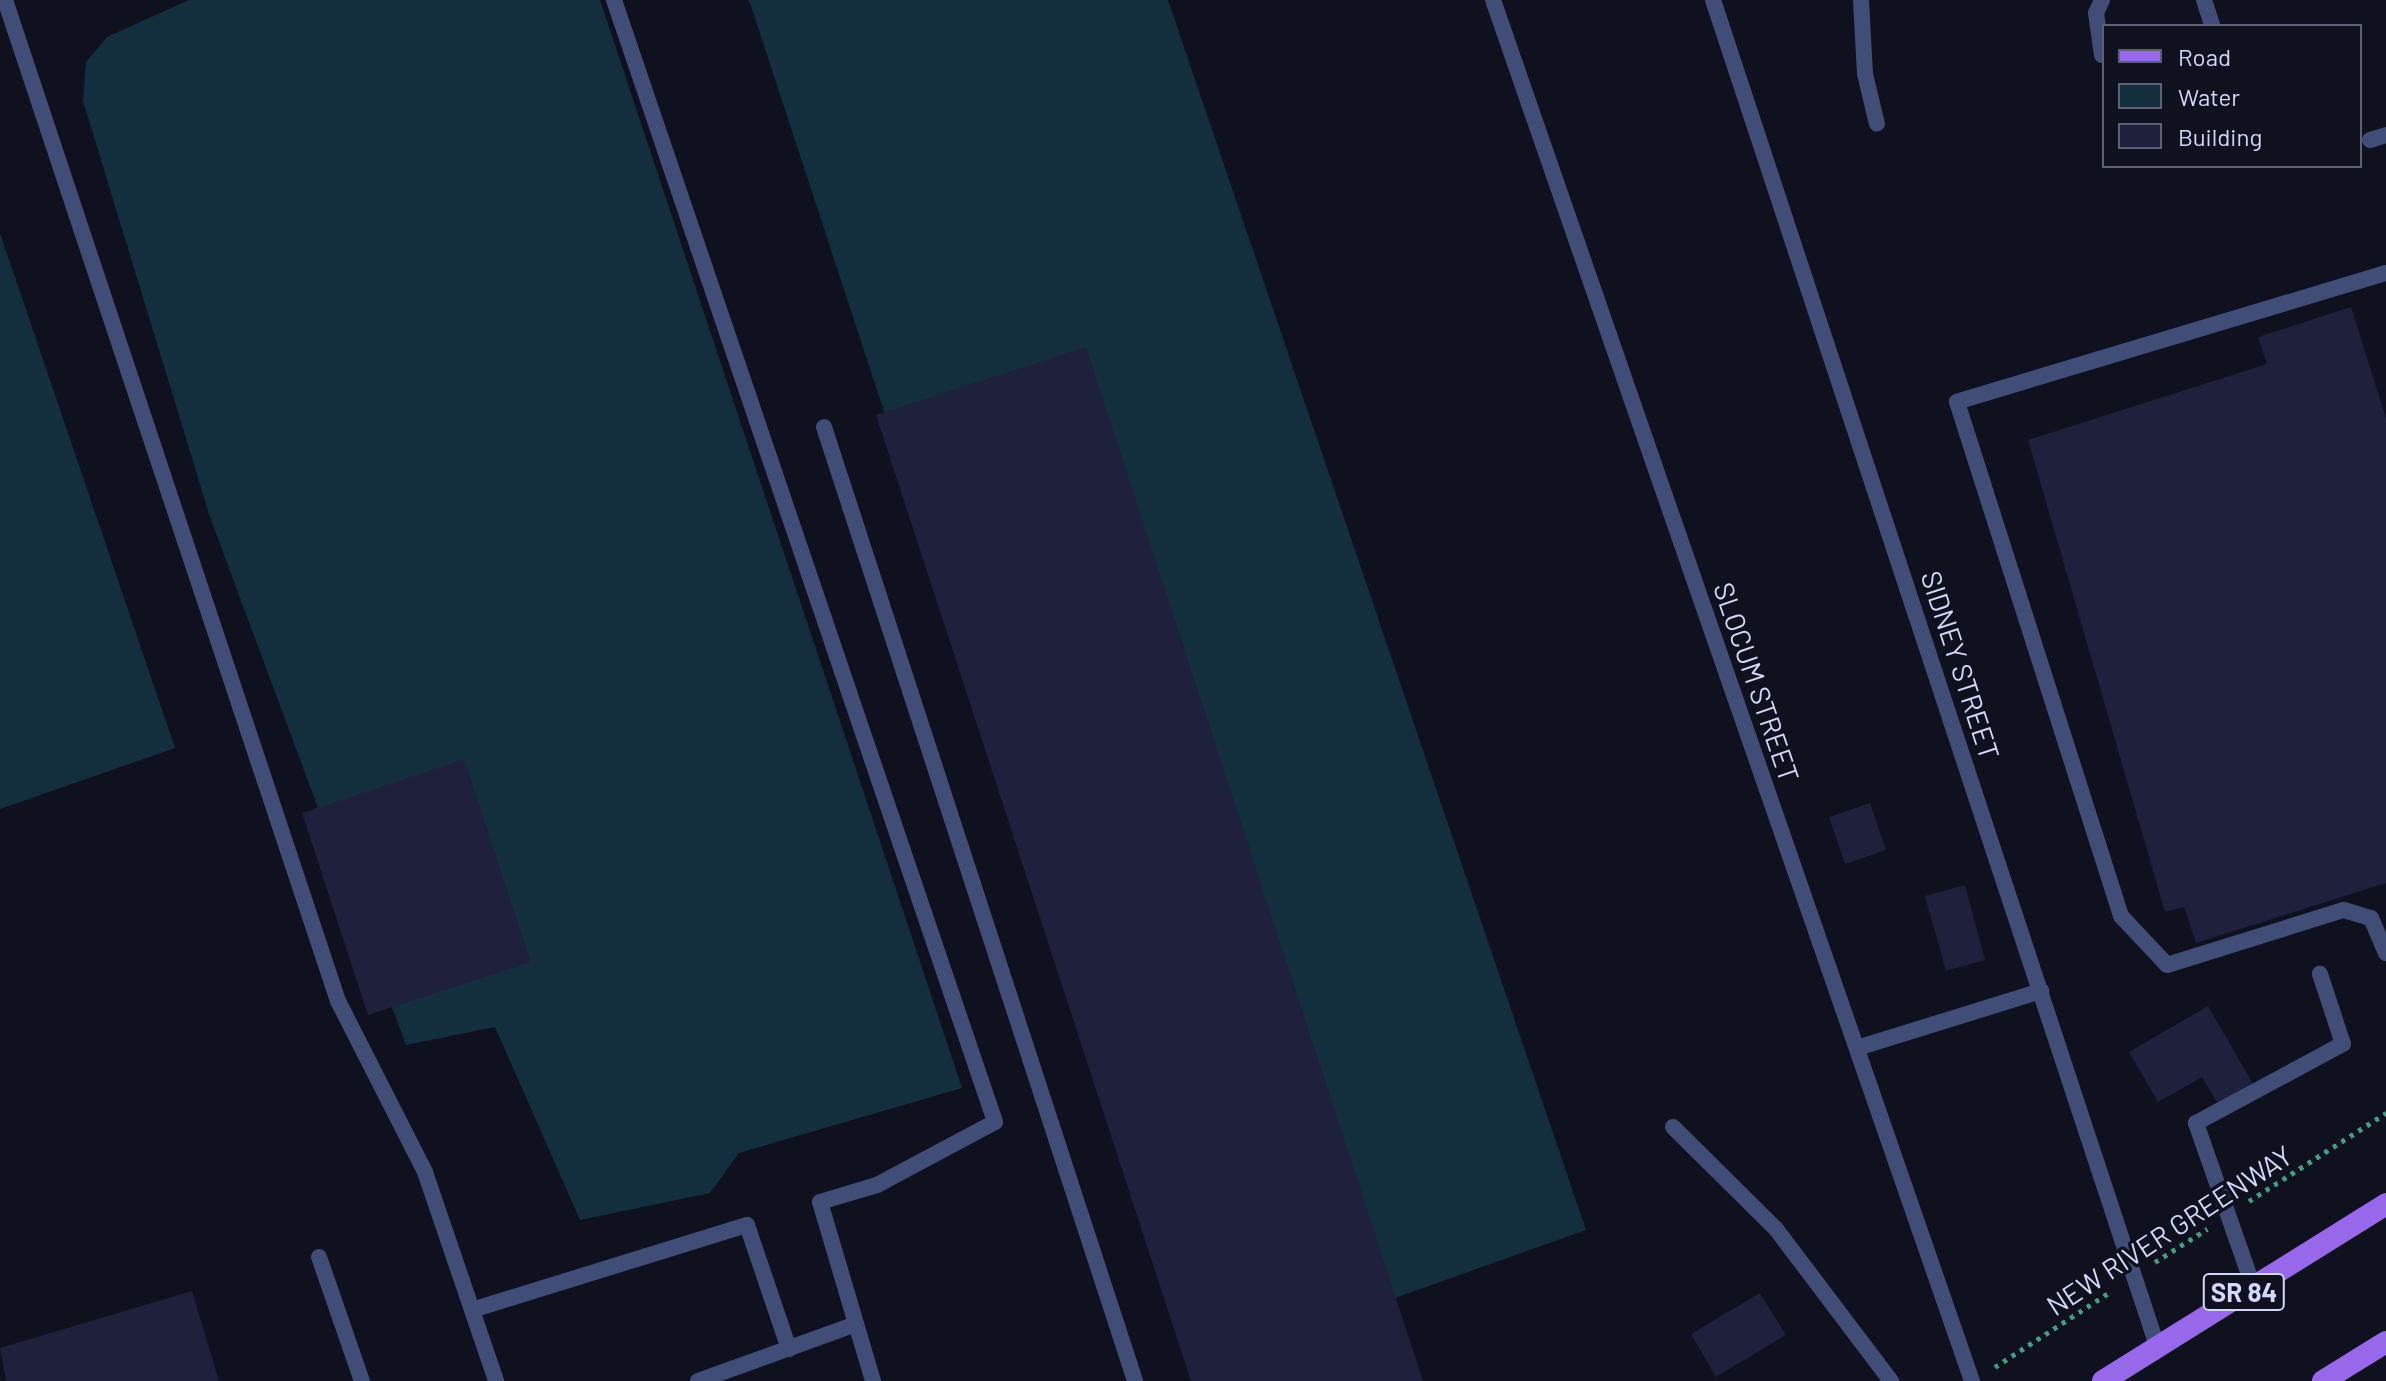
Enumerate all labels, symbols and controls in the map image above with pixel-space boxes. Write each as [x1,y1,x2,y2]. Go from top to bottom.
legend [2102,24,2362,168]
text: Road [2178,42,2231,71]
text: Water [2178,82,2240,111]
text: Building [2178,122,2262,151]
street label: SIDNEY STREET [1915,566,2007,764]
street label: SLOCUM STREET [1707,578,1807,786]
street label: NEW RIVER GREENWAY [2040,1138,2298,1322]
road number: SR 84 [2202,1270,2286,1314]

